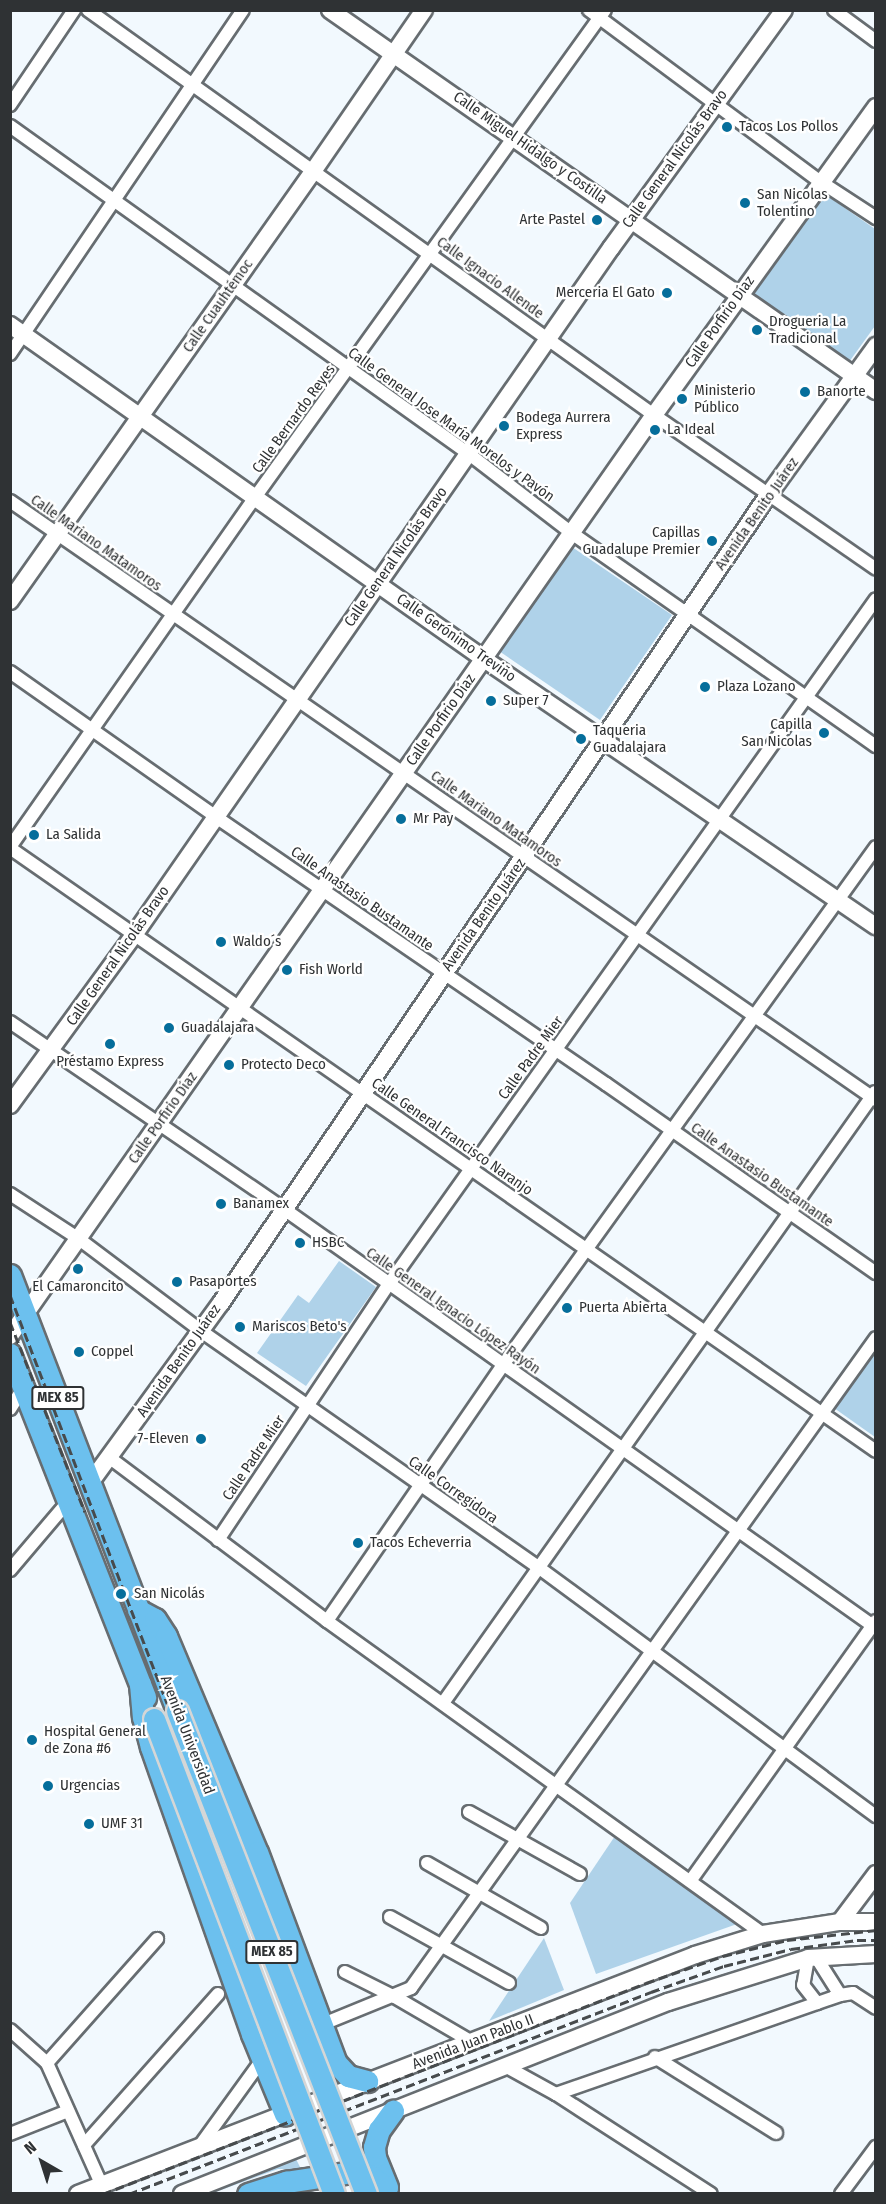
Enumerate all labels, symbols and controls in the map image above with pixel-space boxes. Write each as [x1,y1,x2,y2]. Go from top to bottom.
street label: Calle General Nicolás Bravo [619,86,731,232]
street label: Calle Miguel Hidalgo y Costilla [450,88,610,208]
place label: Tacos Los Pollos [739,118,838,136]
marker: Tacos Los Pollos [720,120,734,134]
place label: San Nicolas Tolentino [757,185,828,220]
marker: San Nicolas Tolentino [738,196,752,210]
place label: Arte Pastel [519,211,585,229]
marker: Arte Pastel [590,213,604,227]
street label: Calle Ignacio Allende [433,233,547,323]
street label: Calle Cuauhtémoc [179,256,257,356]
street label: Calle Porfirio Díaz [682,273,758,371]
place label: Merceria El Gato [556,284,655,302]
marker: Merceria El Gato [660,286,674,300]
place label: Drogueria La Tradicional [769,312,846,347]
marker: Drogueria La Tradicional [750,323,764,337]
street label: Calle General Jose María Morelos y Pavón [344,344,558,506]
street label: Calle Bernardo Reyes [249,361,339,477]
place label: Ministerio Público [694,381,756,416]
place label: Banorte [817,383,866,401]
marker: Banorte [798,385,812,399]
marker: Ministerio Público [675,392,689,406]
place label: Bodega Aurrera Express [516,408,610,443]
marker: Bodega Aurrera Express [497,419,511,433]
place label: La Ideal [667,421,715,439]
marker: La Ideal [648,423,662,437]
street label: Avenida Benito Juárez [711,454,803,574]
street label: Calle General Nicolás Bravo [341,484,451,630]
street label: Calle Mariano Matamoros [27,491,165,595]
place label: Capillas Guadalupe Premier [583,523,700,558]
marker: Capillas Guadalupe Premier [705,534,719,548]
street label: Calle Gerónimo Treviño [393,590,519,686]
street label: Calle Porfirio Díaz [403,671,479,769]
place label: Plaza Lozano [717,678,796,696]
marker: Plaza Lozano [698,680,712,694]
place label: Super 7 [503,692,549,710]
marker: Super 7 [484,694,498,708]
place label: Capilla San Nicolas [741,715,812,750]
place label: Taqueria Guadalajara [593,721,666,756]
marker: Capilla San Nicolas [817,726,831,740]
marker: Taqueria Guadalajara [574,732,588,746]
street label: Calle Mariano Matamoros [427,767,565,871]
place label: Mr Pay [413,810,453,828]
marker: Mr Pay [394,812,408,826]
place label: La Salida [46,826,101,844]
marker: La Salida [27,828,41,842]
street label: Calle Anastasio Bustamante [287,843,437,955]
street label: Avenida Benito Juárez [438,855,530,975]
street label: Calle General Nicolás Bravo [63,883,173,1029]
place label: Waldo´s [233,933,281,951]
marker: Waldo´s [214,935,228,949]
place label: Fish World [299,961,363,979]
marker: Fish World [280,963,294,977]
street label: Calle Padre Mier [495,1013,567,1103]
place label: Guadalajara [181,1019,254,1037]
marker: Guadalajara [162,1021,176,1035]
marker: Préstamo Express [103,1037,117,1051]
place label: Préstamo Express [56,1053,164,1071]
place label: Protecto Deco [241,1056,326,1074]
marker: Protecto Deco [222,1058,236,1072]
street label: Calle Porfirio Díaz [125,1069,201,1167]
street label: Calle General Francisco Naranjo [368,1074,536,1200]
street label: Calle Anastasio Bustamante [687,1119,837,1231]
place label: Banamex [233,1195,289,1213]
marker: Banamex [214,1197,228,1211]
place label: HSBC [312,1234,344,1252]
marker: HSBC [293,1236,307,1250]
street label: Calle General Ignacio López Rayón [362,1244,544,1378]
marker: El Camaroncito [71,1262,85,1276]
place label: Pasaportes [189,1273,257,1291]
marker: Pasaportes [170,1275,184,1289]
place label: El Camaroncito [32,1278,124,1296]
place label: Puerta Abierta [579,1299,667,1317]
street label: Avenida Benito Juárez [133,1301,225,1421]
marker: Puerta Abierta [560,1301,574,1315]
place label: Mariscos Beto's [252,1318,347,1336]
marker: Mariscos Beto's [233,1320,247,1334]
place label: Coppel [91,1343,134,1361]
marker: Coppel [72,1345,86,1359]
road number: MEX 85 [31,1387,85,1409]
street label: Calle Padre Mier [219,1412,289,1504]
place label: 7-Eleven [137,1430,189,1448]
marker: 7-Eleven [194,1432,208,1446]
street label: Calle Corregidora [405,1453,501,1527]
place label: Tacos Echeverria [370,1534,472,1552]
marker: Tacos Echeverria [351,1536,365,1550]
marker: San Nicolás [112,1585,130,1603]
place label: San Nicolás [134,1585,205,1603]
street label: Avenida Universidad [156,1673,218,1797]
place label: Hospital General de Zona #6 [44,1722,146,1757]
marker: Hospital General de Zona #6 [25,1733,39,1747]
place label: Urgencias [60,1777,120,1795]
marker: Urgencias [41,1779,55,1793]
place label: UMF 31 [101,1815,143,1833]
marker: UMF 31 [82,1817,96,1831]
road number: MEX 85 [245,1941,299,1963]
street label: Avenida Juan Pablo II [410,2011,536,2073]
north arrow [12,2132,72,2192]
text: N [21,2137,40,2158]

